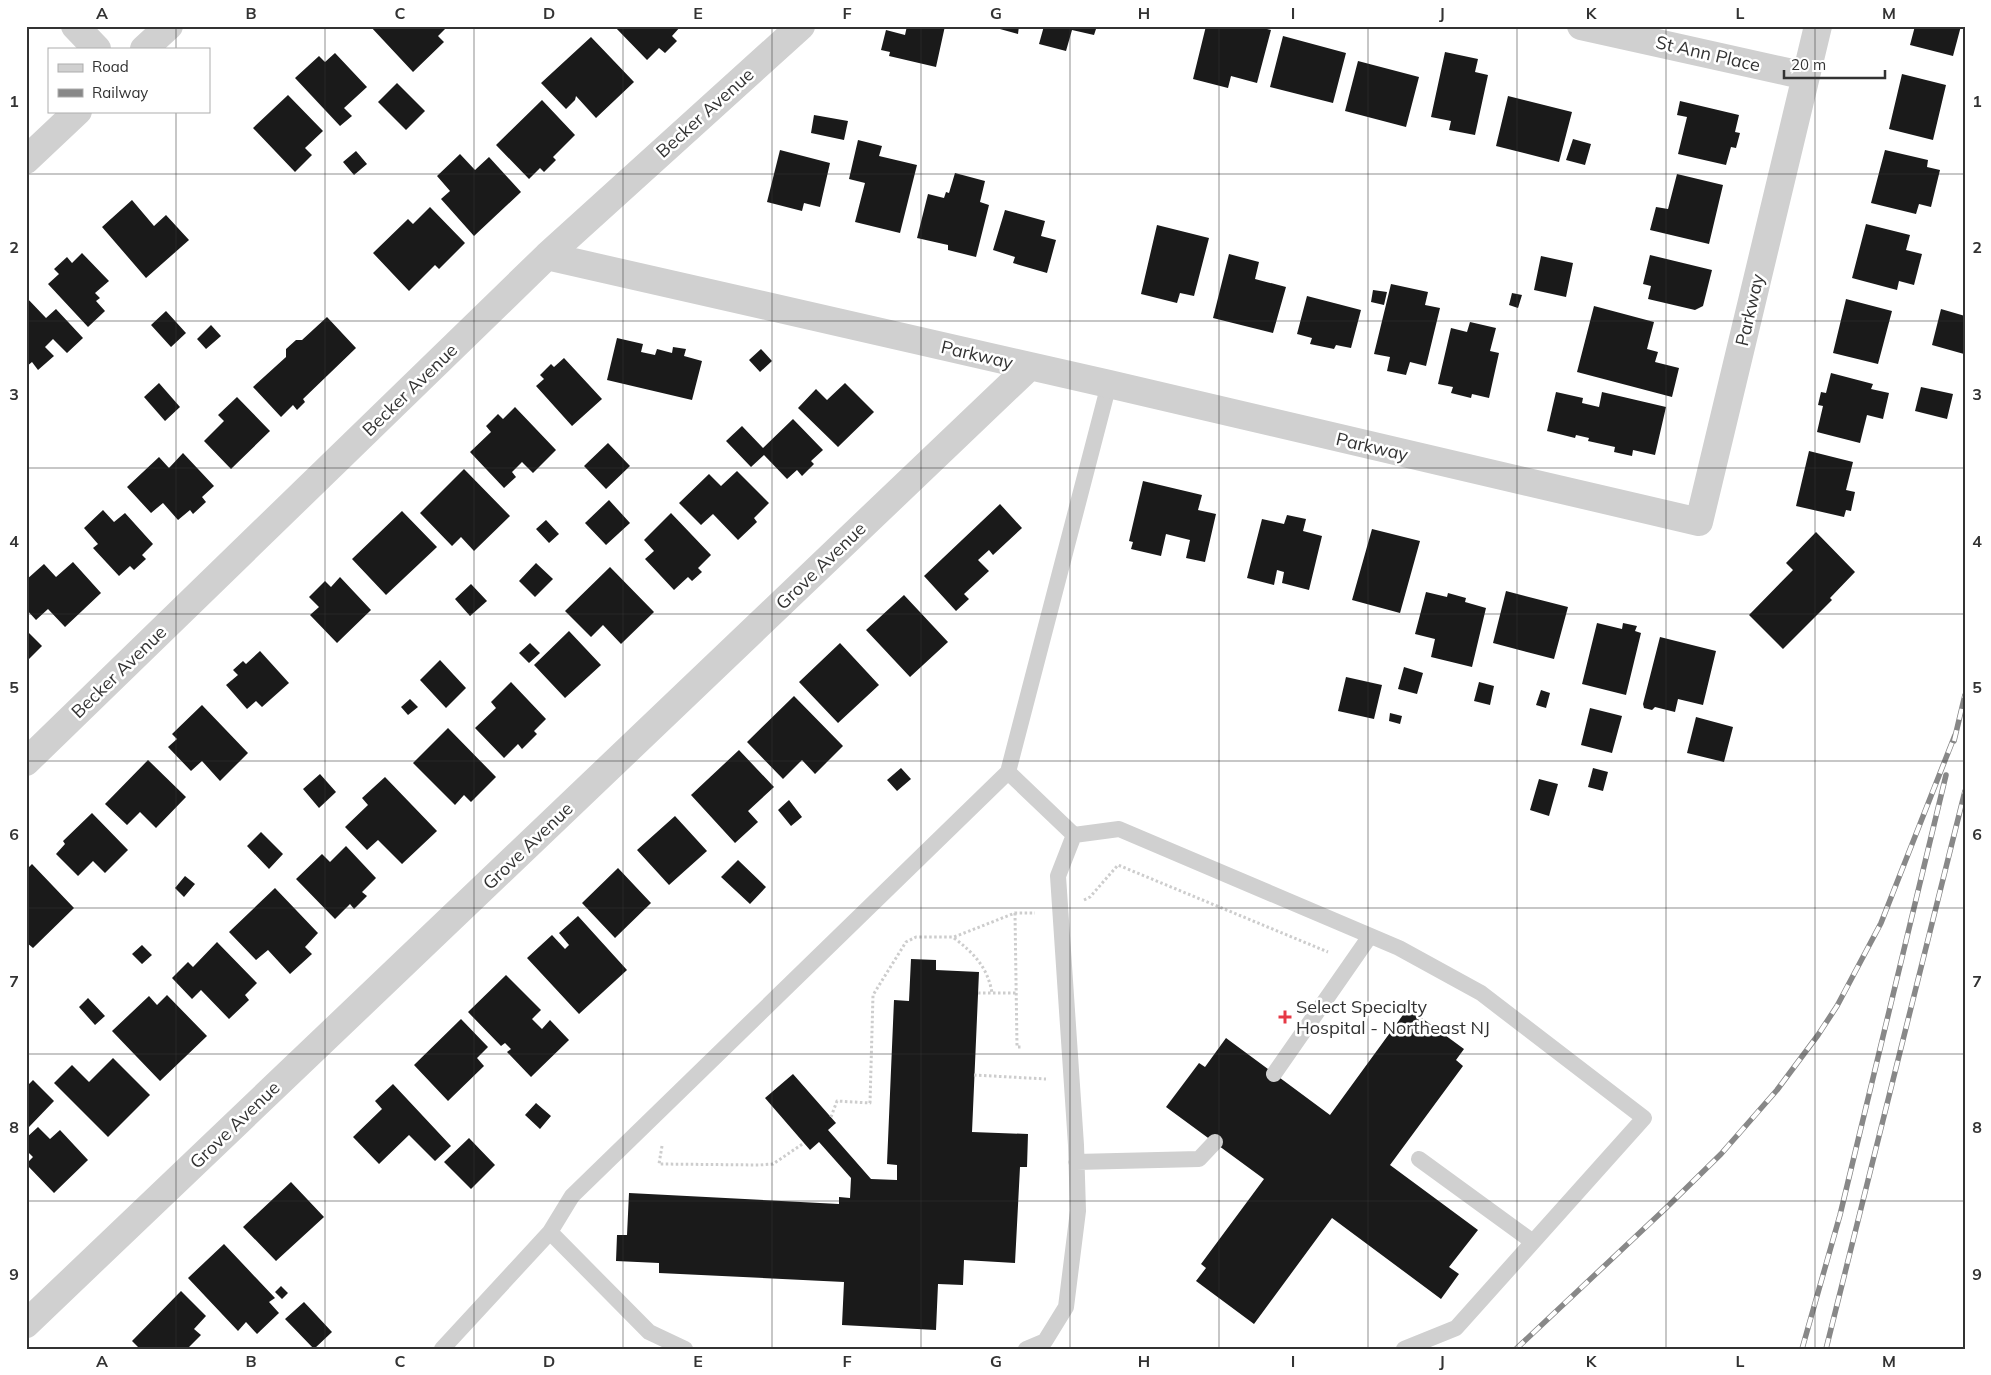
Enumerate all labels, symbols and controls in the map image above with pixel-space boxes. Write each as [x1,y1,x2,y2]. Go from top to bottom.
text: A [96,3,108,23]
text: B [245,3,257,23]
text: C [395,3,406,23]
text: D [543,3,555,23]
text: E [693,3,703,23]
text: F [842,3,852,23]
text: G [990,3,1002,23]
text: H [1138,3,1150,23]
text: I [1291,3,1295,23]
text: J [1439,3,1445,23]
text: K [1586,3,1598,23]
text: L [1736,3,1745,23]
text: M [1882,3,1896,23]
street label: St Ann Place [1654,30,1763,77]
legend [48,48,210,112]
scale bar [1784,48,1885,80]
text: 20 m [1791,55,1826,74]
text: Road [92,57,129,76]
street label: Becker Avenue [651,63,758,163]
text: Railway [92,83,148,102]
text: 1 [9,91,19,111]
text: 1 [1972,91,1982,111]
text: 2 [9,237,19,257]
text: 2 [1972,237,1982,257]
street label: Parkway [1730,271,1769,348]
street label: Parkway [939,335,1016,374]
street label: Becker Avenue [357,338,462,441]
text: 3 [9,384,19,404]
text: 3 [1972,384,1982,404]
street label: Parkway [1334,427,1411,466]
street label: Grove Avenue [771,517,870,614]
text: 4 [9,531,19,551]
text: 4 [1972,531,1982,551]
street label: Becker Avenue [66,620,171,723]
text: 5 [9,677,19,697]
text: 5 [1972,677,1982,697]
street label: Grove Avenue [478,797,577,894]
text: 6 [9,824,19,844]
text: 6 [1972,824,1982,844]
text: 7 [9,971,19,991]
text: 7 [1972,971,1982,991]
place label: Select Specialty Hospital - Northeast NJ [1296,995,1490,1039]
marker: Select Specialty Hospital - Northeast NJ [1278,1010,1292,1024]
street label: Grove Avenue [185,1076,284,1173]
text: 8 [9,1117,19,1137]
text: 8 [1972,1117,1982,1137]
text: 9 [9,1264,19,1284]
text: 9 [1972,1264,1982,1284]
text: A [96,1351,108,1371]
text: B [245,1351,257,1371]
text: C [395,1351,406,1371]
text: D [543,1351,555,1371]
text: E [693,1351,703,1371]
text: F [842,1351,852,1371]
text: G [990,1351,1002,1371]
text: H [1138,1351,1150,1371]
text: I [1291,1351,1295,1371]
text: J [1439,1351,1445,1371]
text: K [1586,1351,1598,1371]
text: L [1736,1351,1745,1371]
text: M [1882,1351,1896,1371]

